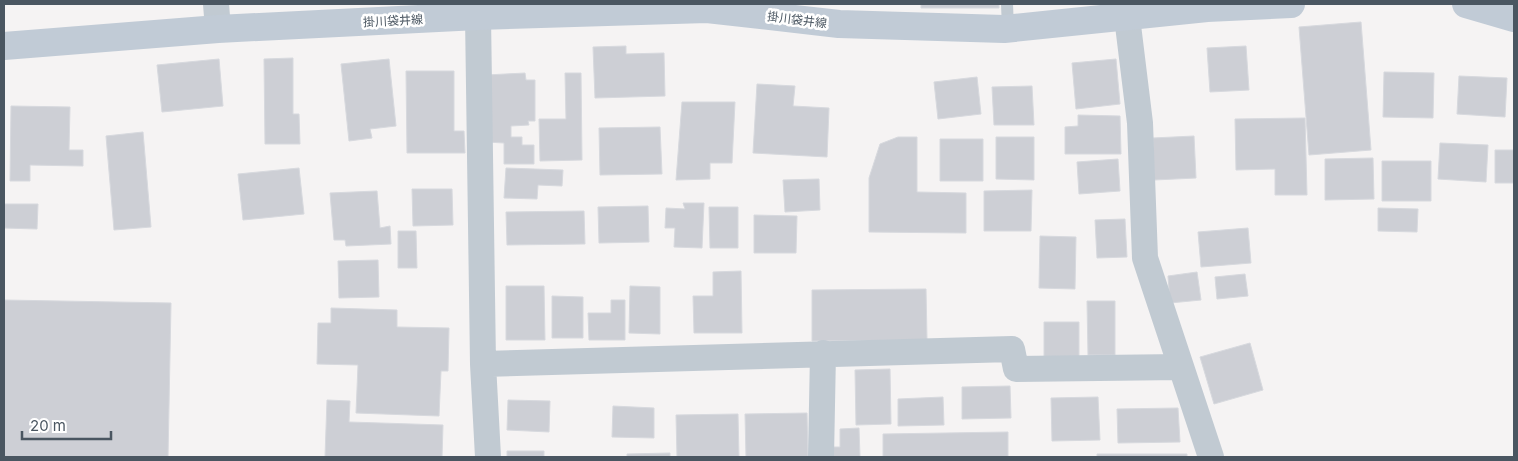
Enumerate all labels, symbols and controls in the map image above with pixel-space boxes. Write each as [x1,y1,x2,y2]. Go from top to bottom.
street label: 掛川袋井線 [766,8,828,31]
street label: 掛川袋井線 [363,11,423,30]
scale bar [22,408,111,440]
text: 20 m [30,416,66,435]

